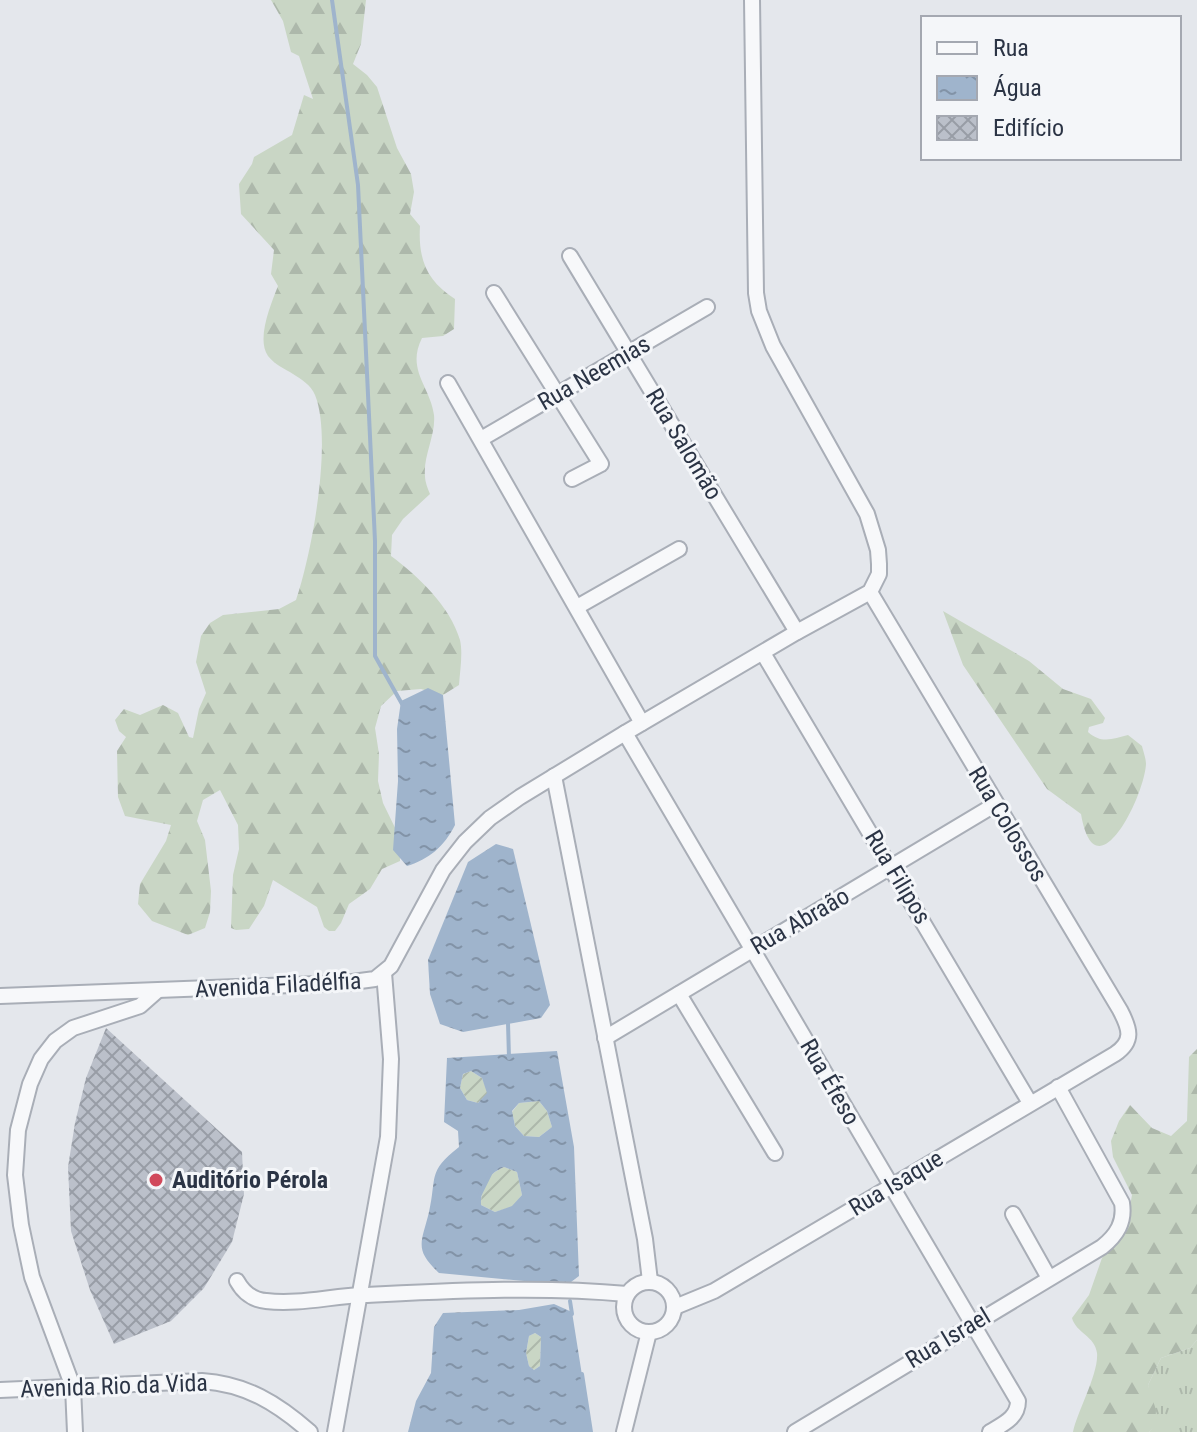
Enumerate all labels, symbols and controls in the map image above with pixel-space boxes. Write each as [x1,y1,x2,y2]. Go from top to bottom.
legend [921,16,1181,160]
text: Rua [993,34,1029,62]
text: Água [993,74,1042,102]
text: Edifício [993,114,1064,142]
street label: Rua Neemias [533,330,655,416]
street label: Rua Salomão [640,383,728,505]
street label: Rua Colossos [963,761,1053,887]
street label: Rua Filipos [859,825,937,929]
street label: Rua Abraão [746,882,854,960]
street label: Avenida Filadélfia [194,967,362,1003]
street label: Rua Éfeso [794,1034,866,1130]
street label: Rua Isaque [844,1144,948,1222]
place label: Auditório Pérola [172,1166,328,1194]
marker: Auditório Pérola [147,1171,165,1189]
street label: Rua Israel [901,1302,995,1374]
street label: Avenida Rio da Vida [20,1369,208,1403]

